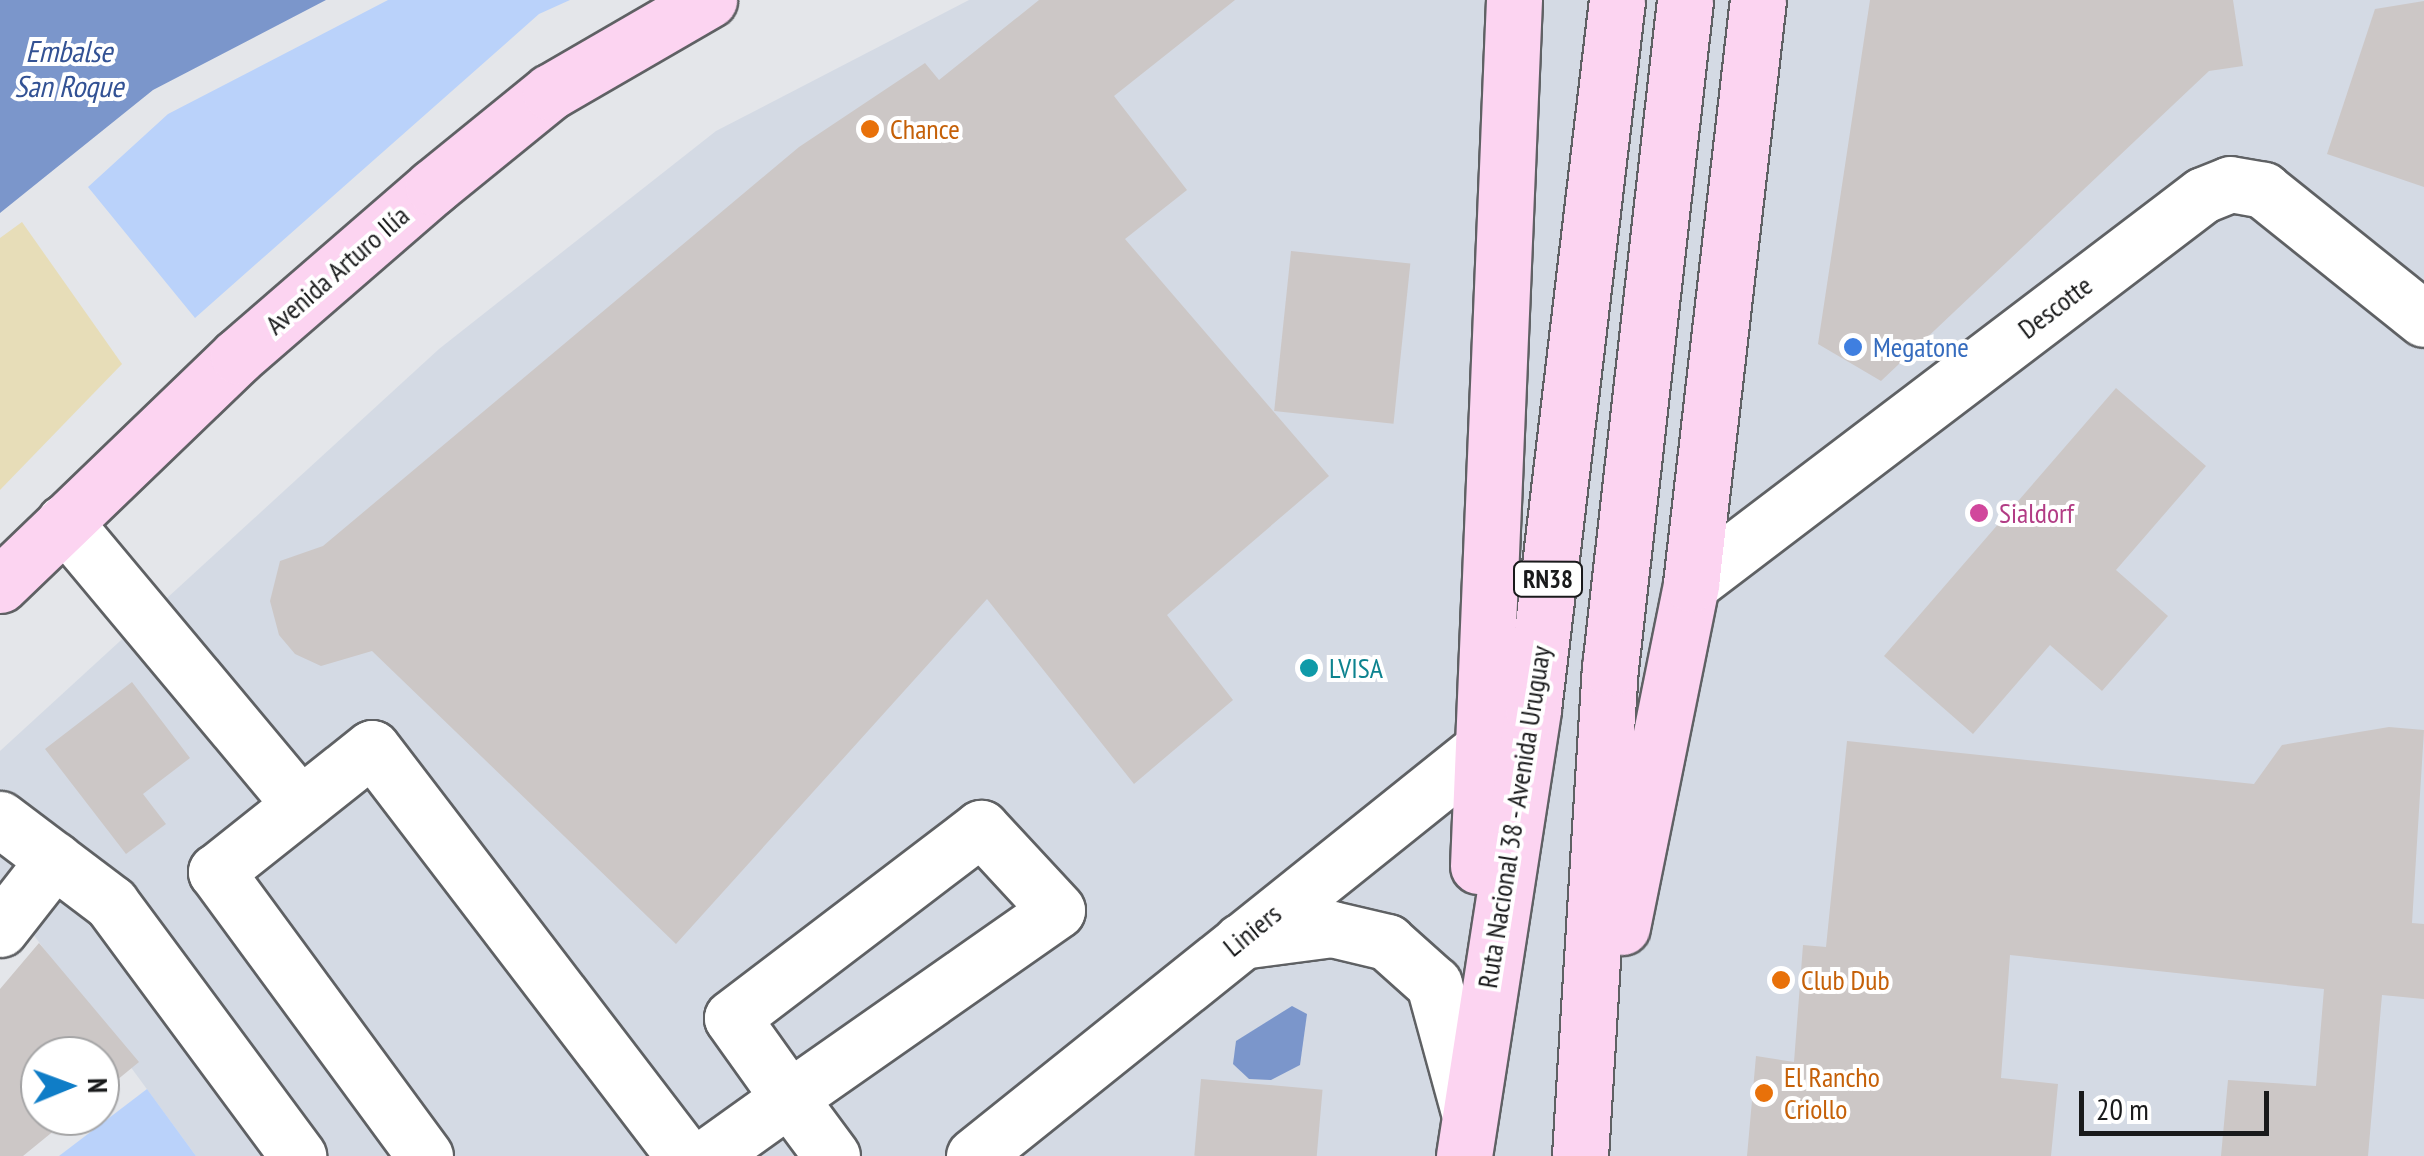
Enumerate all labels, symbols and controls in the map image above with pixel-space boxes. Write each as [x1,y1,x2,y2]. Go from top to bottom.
water label: Embalse San Roque [15,33,123,104]
place label: Chance [890,112,960,146]
marker: Chance [859,118,881,140]
street label: Avenida Arturo Ilía [258,198,416,342]
street label: Descotte [2011,268,2099,346]
place label: Megatone [1873,330,1969,364]
marker: Megatone [1842,336,1864,358]
place label: Sialdorf [1999,496,2074,530]
marker: Sialdorf [1968,502,1990,524]
road number: RN38 [1513,559,1583,599]
street label: Ruta Nacional 38 - Avenida Uruguay [1470,642,1558,992]
place label: LVISA [1329,651,1383,685]
marker: LVISA [1298,657,1320,679]
street label: Liniers [1216,897,1288,963]
place label: Club Dub [1801,963,1890,997]
marker: Club Dub [1770,969,1792,991]
north arrow [20,1036,120,1136]
place label: El Rancho Criollo [1784,1060,1880,1126]
scale bar [2084,1071,2274,1133]
text: N [80,1078,117,1093]
marker: El Rancho Criollo [1753,1082,1775,1104]
text: 20 m [2096,1089,2149,1128]

